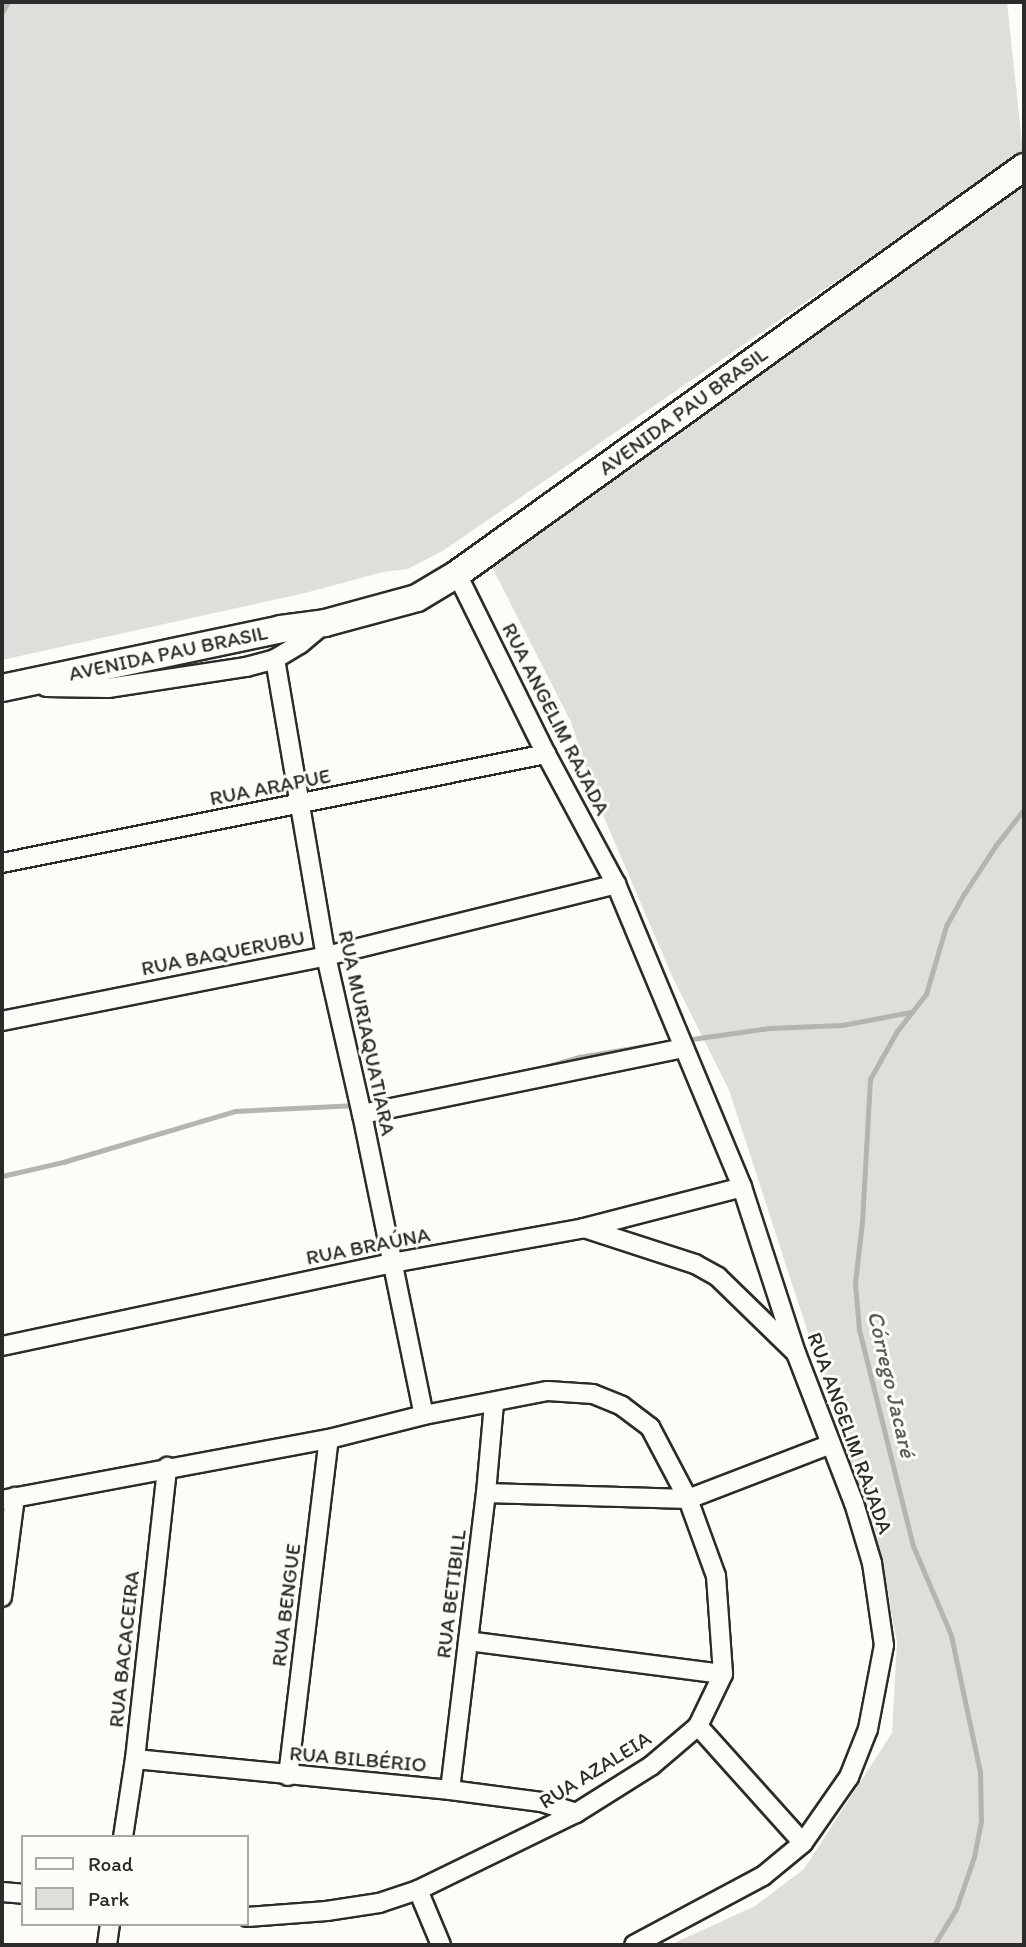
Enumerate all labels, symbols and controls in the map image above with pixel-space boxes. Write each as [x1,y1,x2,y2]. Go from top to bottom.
street label: AVENIDA PAU BRASIL [594,341,772,481]
street label: RUA ANGELIM RAJADA [496,618,616,820]
street label: AVENIDA PAU BRASIL [67,620,269,686]
street label: RUA ARAPUE [208,763,332,811]
street label: RUA BAQUERUBU [139,925,307,981]
street label: RUA MURIAQUATIARA [333,928,401,1138]
street label: RUA BRAÚNA [304,1222,432,1270]
water label: Córrego Jacaré [862,1309,922,1459]
street label: RUA ANGELIM RAJADA [801,1328,899,1538]
street label: RUA BETIBILL [431,1528,471,1660]
street label: RUA BENGUE [266,1542,306,1668]
street label: RUA BACACEIRA [103,1569,145,1729]
street label: RUA AZALEIA [534,1726,656,1814]
street label: RUA BILBÉRIO [289,1741,427,1777]
legend [21,1835,248,1926]
text: Road [88,1851,133,1876]
text: Park [88,1886,129,1911]

